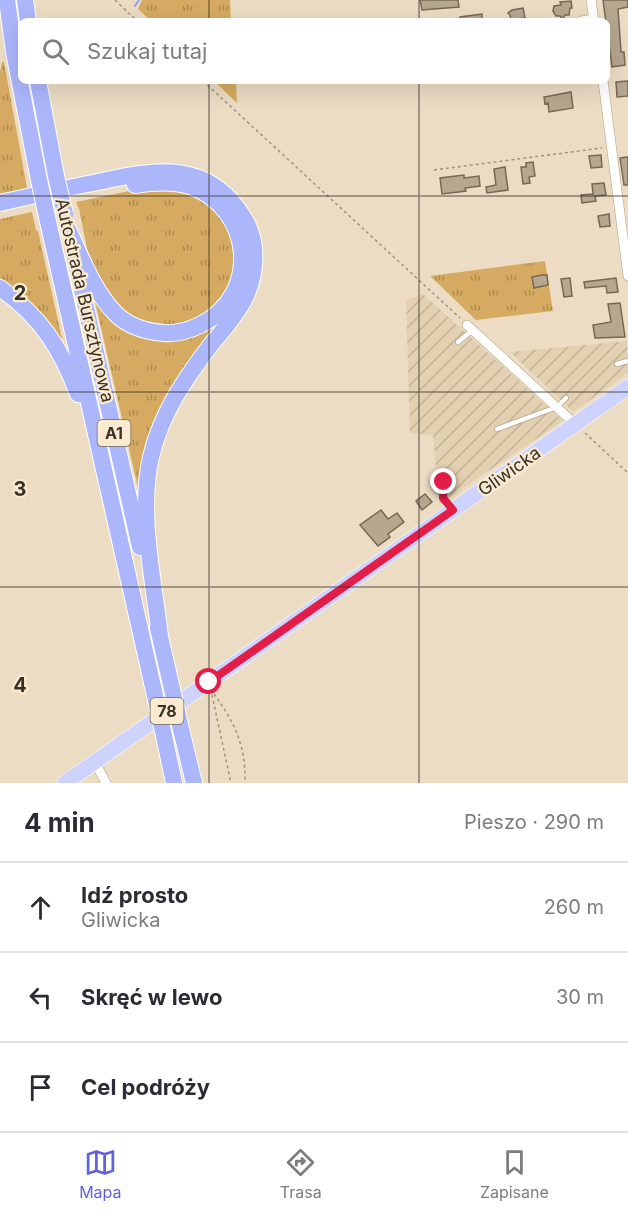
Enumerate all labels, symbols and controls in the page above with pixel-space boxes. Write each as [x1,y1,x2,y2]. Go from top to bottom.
search box [18,18,610,84]
icon: search [39,35,72,68]
text: Szukaj tutaj [87,38,207,64]
street label: Autostrada Bursztynowa [51,196,119,404]
text: 2 [14,281,26,305]
road number: A1 [98,420,130,446]
street label: Gliwicka [474,442,544,500]
route end [430,468,456,494]
text: 3 [14,477,26,501]
route start [195,668,221,694]
text: 4 [13,673,27,697]
road number: 78 [150,698,184,724]
text: 4 min [24,807,95,838]
text: Pieszo · 290 m [464,810,604,834]
text: Idź prosto [81,882,188,908]
icon: ahead [24,891,57,924]
text: 260 m [544,895,604,919]
text: Gliwicka [81,908,160,932]
icon: left [24,981,57,1014]
text: Skręć w lewo [81,984,222,1010]
text: 30 m [556,985,604,1009]
icon: arrive [24,1071,57,1104]
text: Cel podróży [81,1074,210,1100]
tab: Mapa [79,1146,122,1202]
tab: Trasa [280,1146,322,1202]
tab: Zapisane [480,1146,549,1202]

